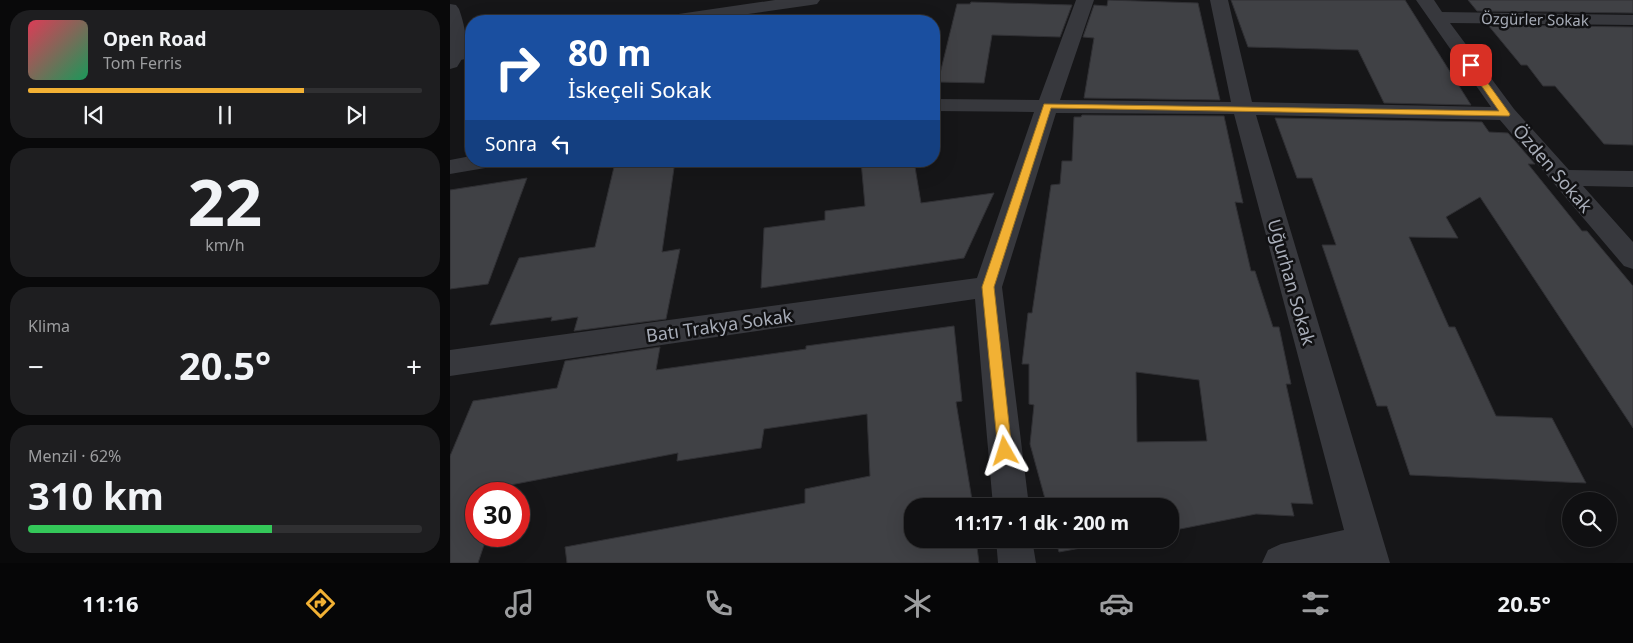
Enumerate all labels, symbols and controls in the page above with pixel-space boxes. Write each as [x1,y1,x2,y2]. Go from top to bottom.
street label: Özgürler Sokak [1481,8,1589,30]
text: Open Road [103,26,206,52]
text: 80 m [568,29,651,76]
icon: right [485,35,550,100]
pin [1450,44,1492,86]
icon: arrive [1457,51,1485,79]
text: Tom Ferris [103,52,182,74]
text: İskeçeli Sokak [568,74,711,104]
icon: previous [80,101,108,129]
icon: pause [211,101,239,129]
icon: next [342,101,370,129]
street label: Özden Sokak [1508,119,1598,218]
icon: left [547,130,575,158]
text: Sonra [485,131,537,157]
text: 22 [188,157,262,245]
street label: Uğurhan Sokak [1263,216,1322,348]
text: km/h [205,234,245,256]
street label: Batı Trakya Sokak [644,303,794,347]
text: Klima [28,315,70,337]
text: 20.5° [179,339,271,391]
text: − [28,347,44,385]
text: + [406,347,422,385]
position arrow [978,424,1030,476]
text: Menzil · 62% [28,445,121,467]
text: 310 km [28,469,164,521]
speed limit sign: 30 [465,482,530,547]
map controls [1562,492,1617,547]
button: search [1562,492,1617,547]
text: 11:17 · 1 dk · 200 m [954,510,1129,536]
icon: directions [303,586,338,621]
icon: music [502,586,537,621]
icon: phone [701,586,736,621]
icon: climate [900,586,935,621]
icon: car [1099,586,1134,621]
icon: filters [1298,586,1333,621]
text: 11:16 [82,588,139,618]
text: 20.5° [1498,588,1551,618]

